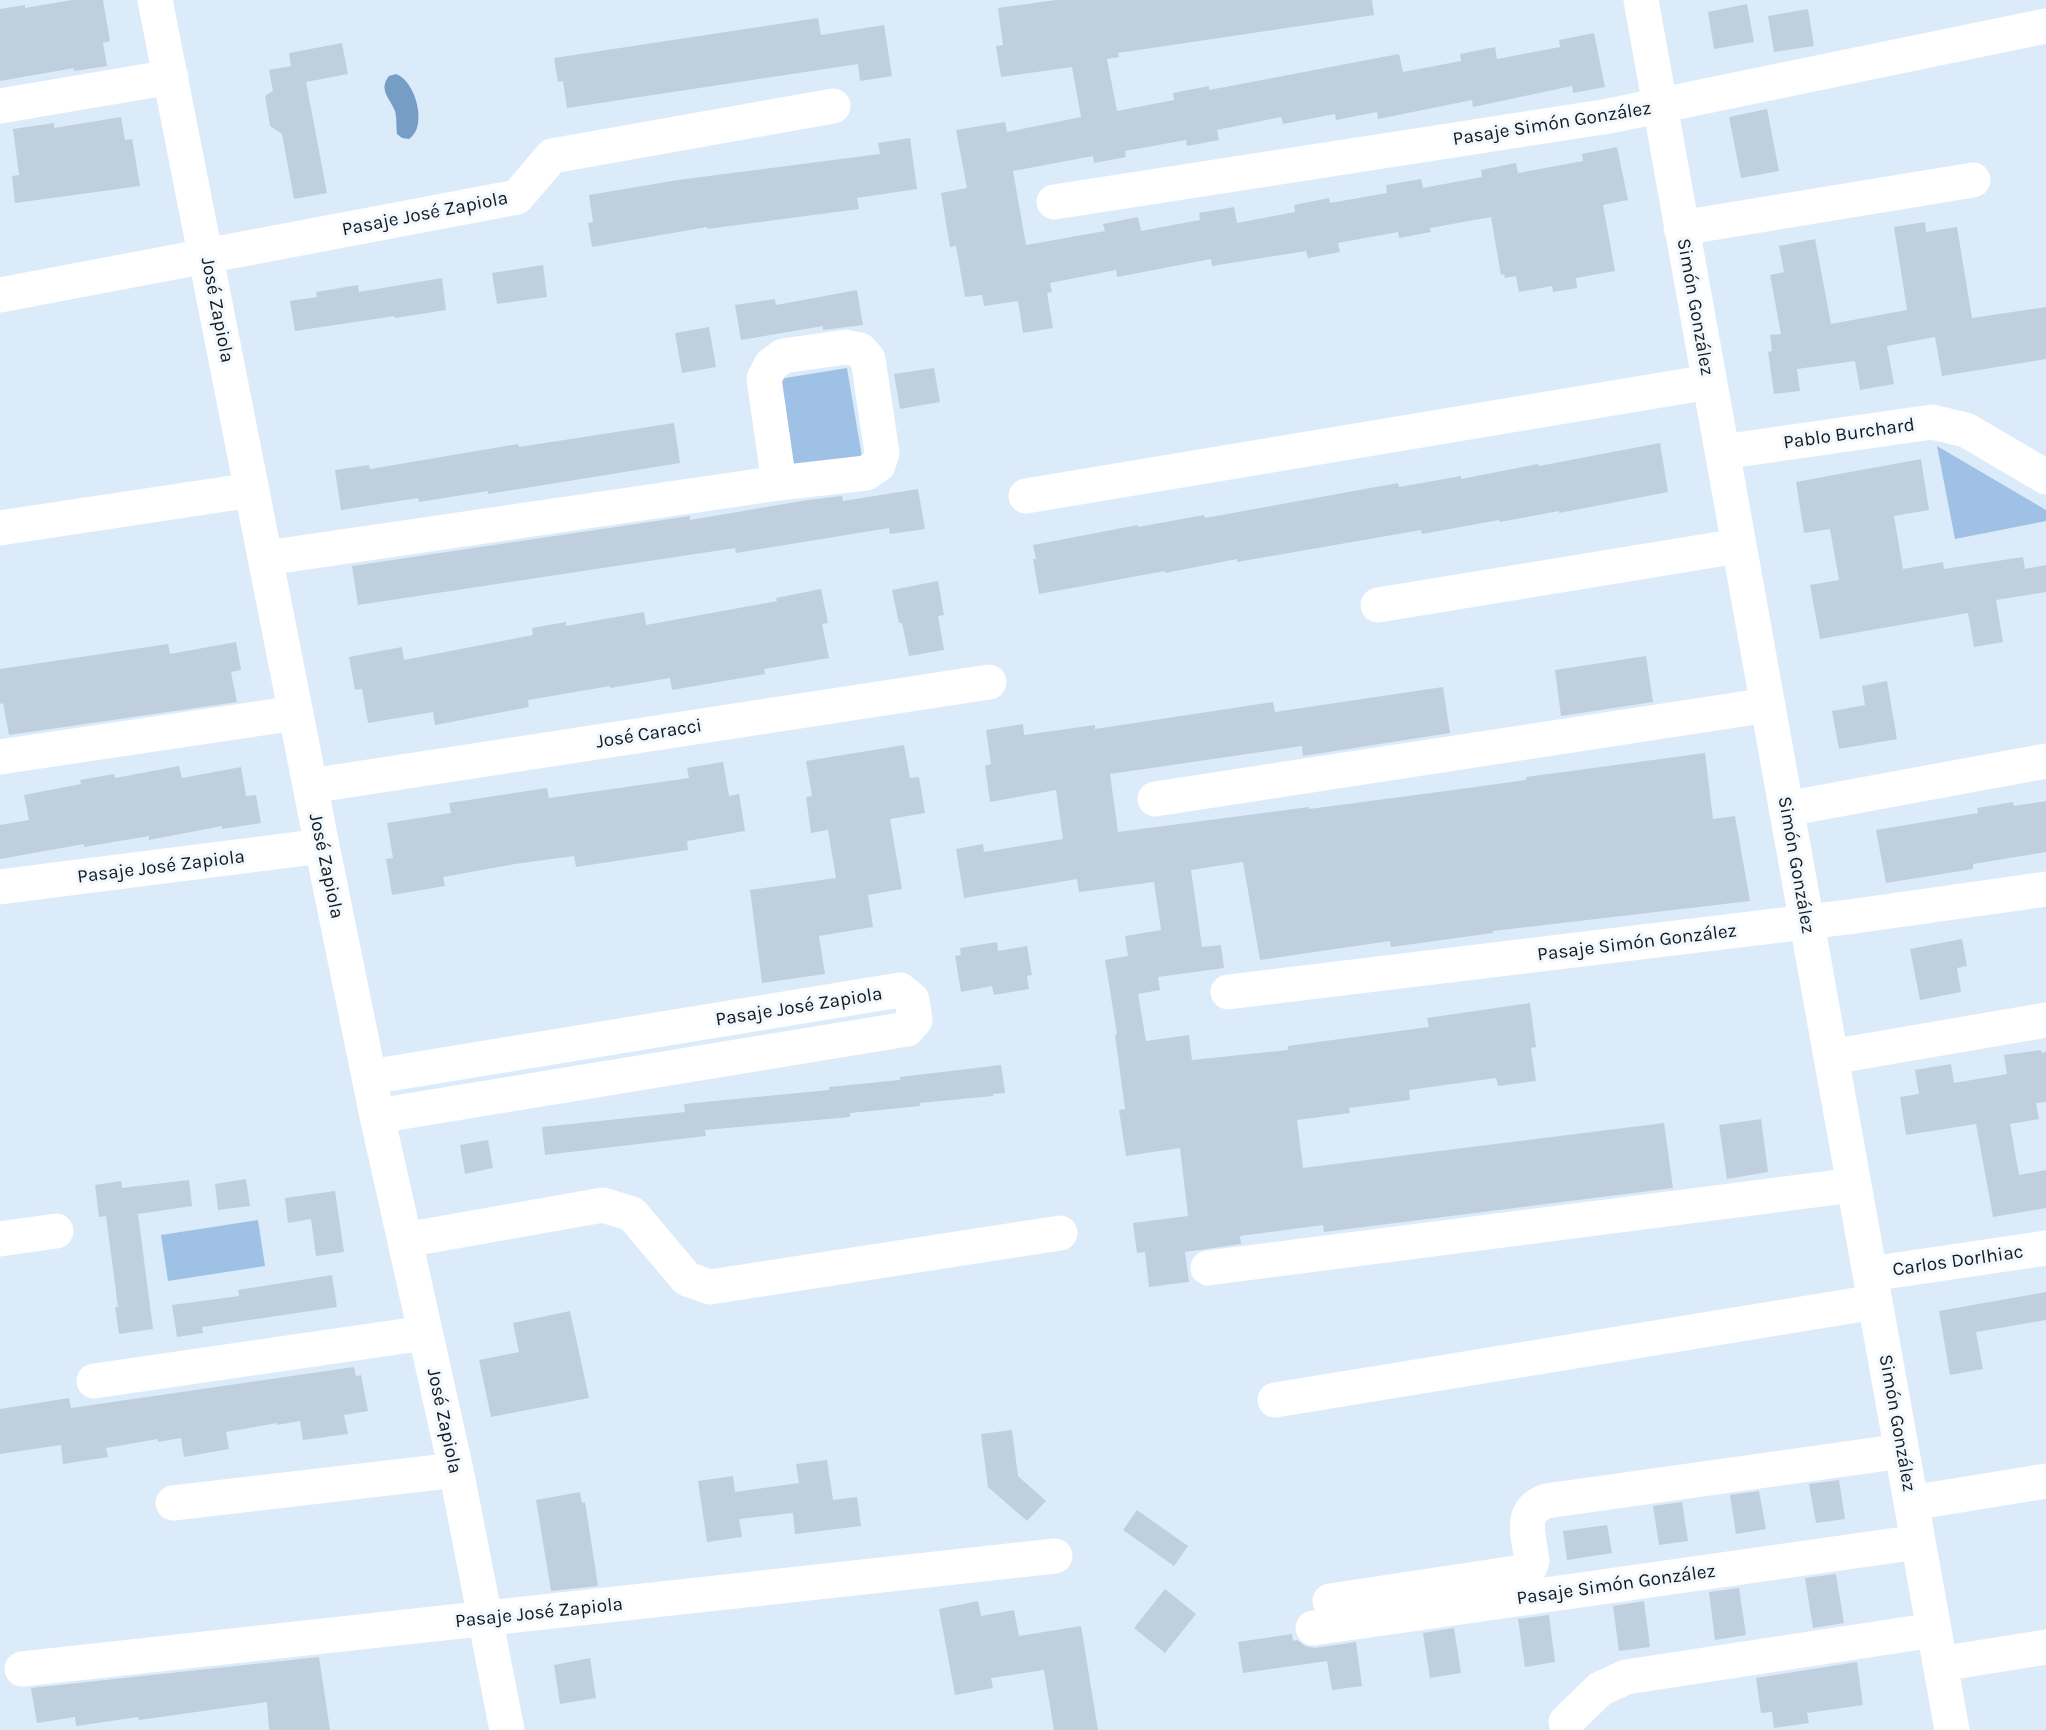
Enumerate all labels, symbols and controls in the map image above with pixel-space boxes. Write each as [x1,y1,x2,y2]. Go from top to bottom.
street label: Pasaje Simón González [1451,97,1653,151]
street label: Pasaje José Zapiola [340,187,510,241]
street label: Simón González [1672,237,1718,377]
street label: José Zapiola [196,255,238,365]
street label: Pablo Burchard [1782,413,1916,455]
street label: José Caracci [594,714,704,754]
street label: Simón González [1773,795,1819,935]
street label: José Zapiola [304,811,348,921]
street label: Pasaje José Zapiola [76,845,246,889]
street label: Pasaje Simón González [1536,919,1738,967]
street label: Pasaje José Zapiola [714,983,884,1031]
street label: Carlos Dorlhiac [1891,1241,2025,1281]
street label: Simón González [1874,1353,1920,1493]
street label: José Zapiola [422,1366,466,1476]
street label: Pasaje Simón González [1515,1560,1717,1610]
street label: Pasaje José Zapiola [454,1593,624,1633]

